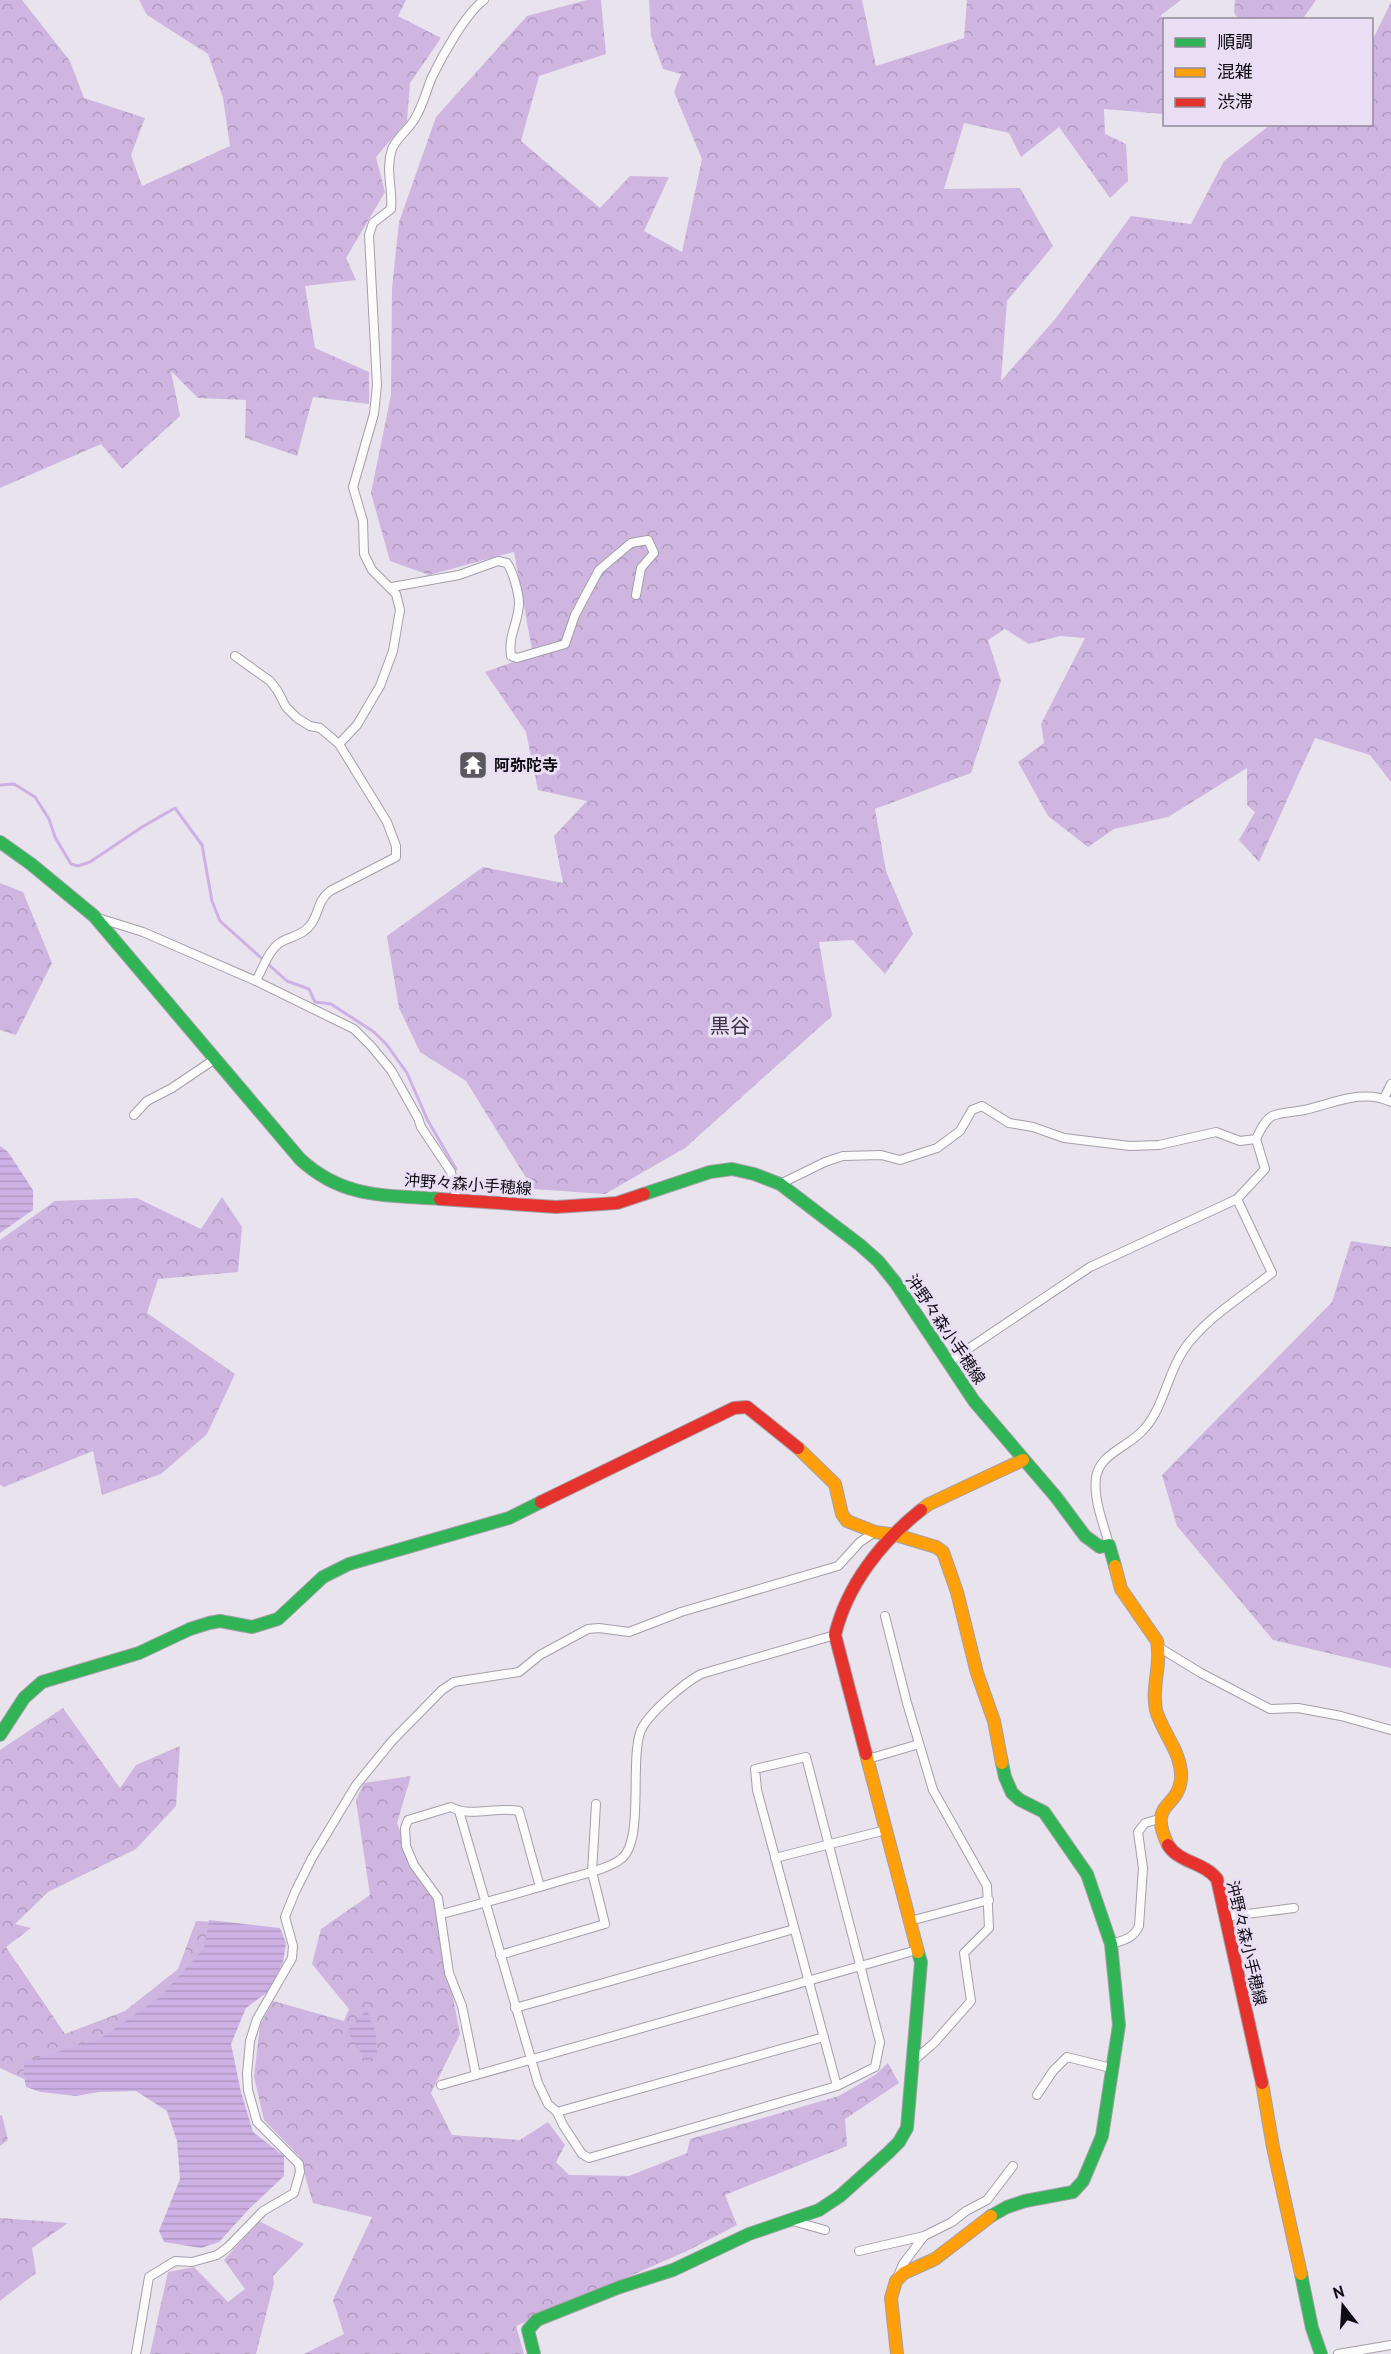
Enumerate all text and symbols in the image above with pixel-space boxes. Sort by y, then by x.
legend [1163,18,1373,126]
text: 順調 [1217,30,1253,53]
text: 混雑 [1217,60,1253,83]
text: 渋滞 [1217,90,1253,113]
temple icon: 阿弥陀寺 [457,749,489,781]
place label: 阿弥陀寺 [494,755,558,775]
district label: 黒谷 [710,1013,750,1039]
street label: 沖野々森小手穂線 [403,1170,533,1198]
street label: 沖野々森小手穂線 [902,1270,990,1388]
street label: 沖野々森小手穂線 [1223,1878,1271,2008]
north arrow [1313,2276,1373,2336]
text: N [1331,2281,1347,2303]

